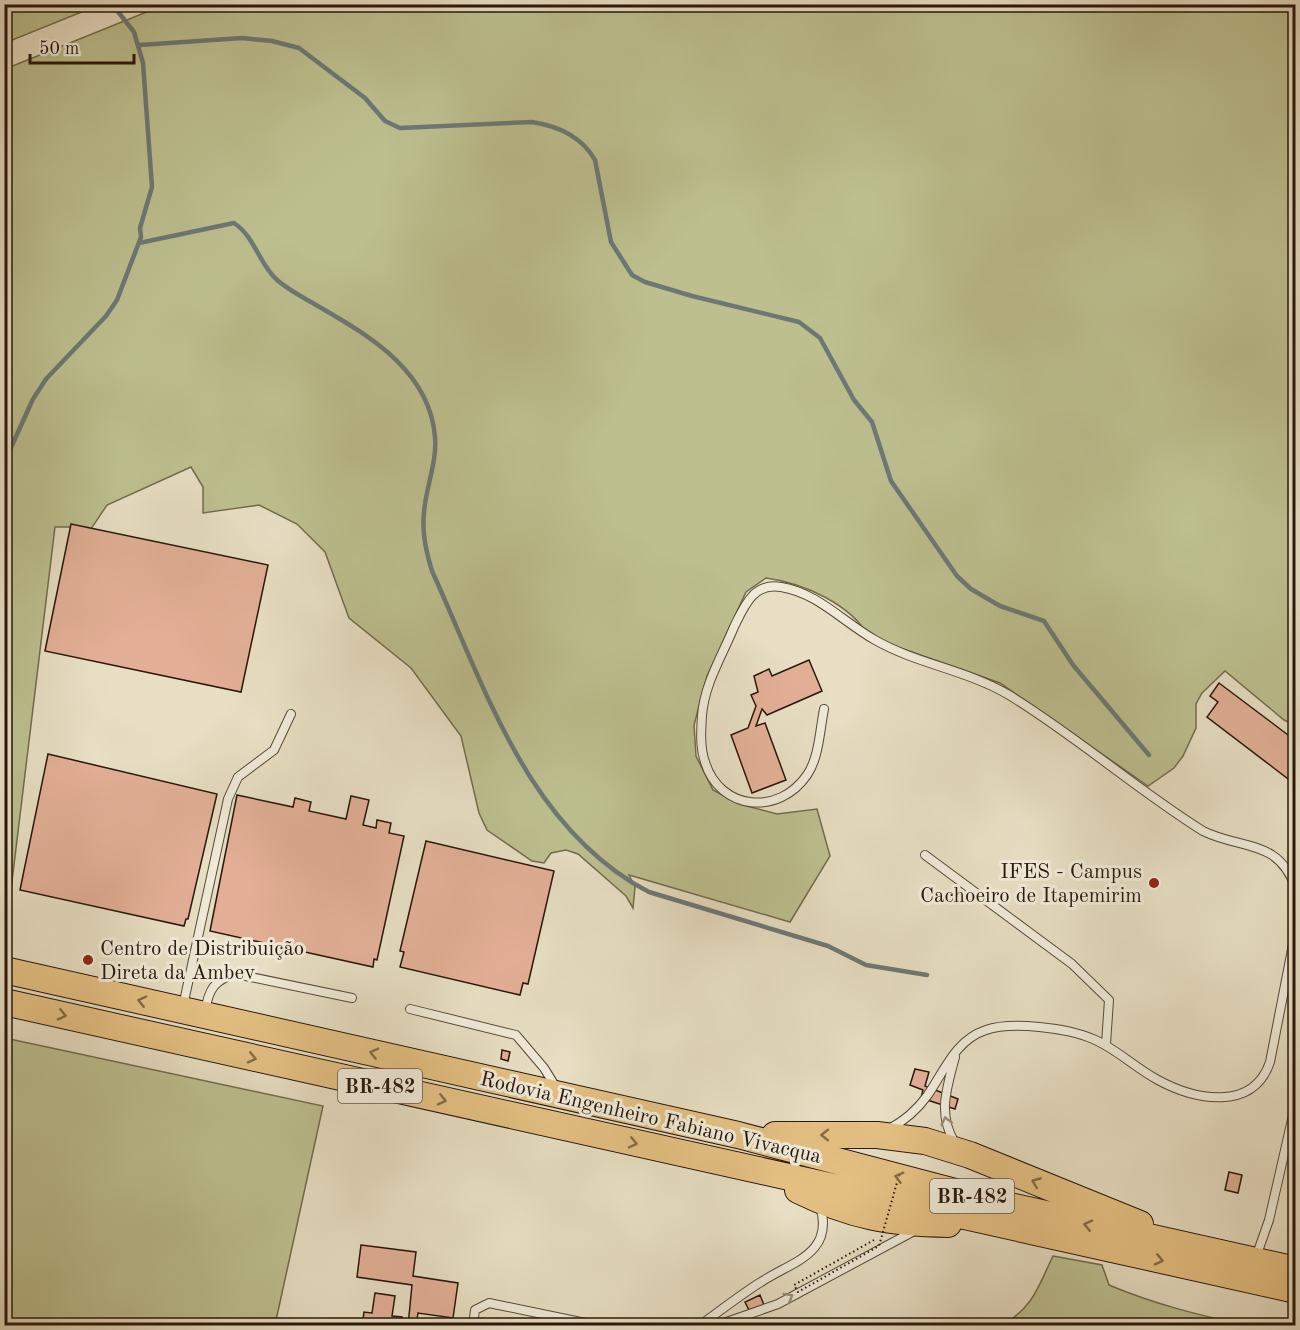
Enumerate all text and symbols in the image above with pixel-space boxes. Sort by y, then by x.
scale bar [30,27,134,65]
text: 50 m [39,40,79,58]
place label: IFES - Campus Cachoeiro de Itapemirim [920,862,1142,907]
marker: IFES - Campus Cachoeiro de Itapemirim [1147,876,1161,890]
place label: Centro de Distribuição Direta da Ambev [100,939,304,984]
marker: Centro de Distribuição Direta da Ambev [81,953,95,967]
one-way arrow [138,995,148,1008]
one-way arrow [56,1008,66,1021]
one-way arrow [369,1047,379,1060]
one-way arrow [247,1050,257,1063]
road number: BR-482 [338,1069,422,1103]
street label: Rodovia Engenheiro Fabiano Vivacqua [478,1069,823,1168]
one-way arrow [437,1093,447,1106]
one-way arrow [941,1116,954,1126]
one-way arrow [821,1129,830,1141]
one-way arrow [627,1135,637,1148]
one-way arrow [894,1172,905,1184]
one-way arrow [1031,1177,1042,1189]
road number: BR-482 [930,1179,1014,1213]
one-way arrow [1083,1219,1093,1232]
one-way arrow [1153,1253,1163,1266]
one-way arrow [783,1293,793,1305]

